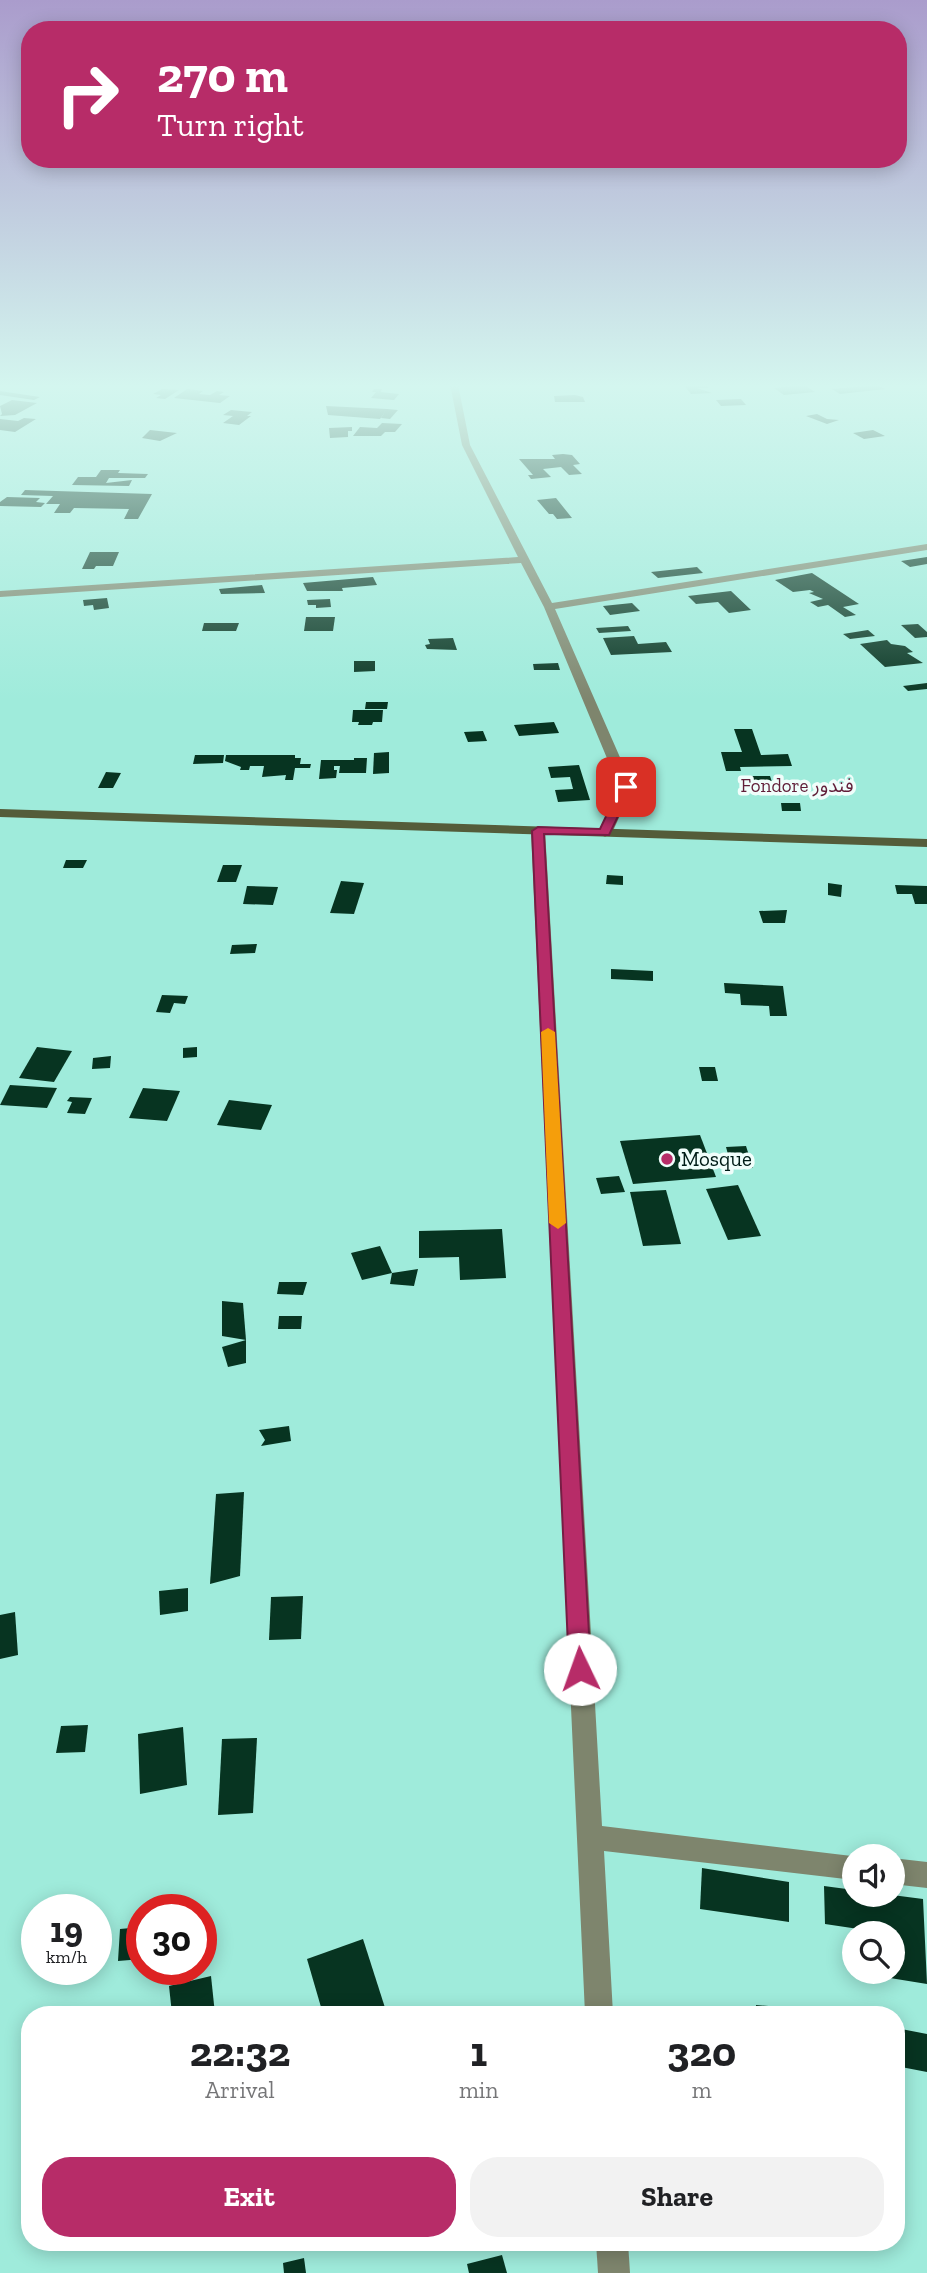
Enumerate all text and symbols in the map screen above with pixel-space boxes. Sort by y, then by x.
text: 270 m [157,46,288,105]
icon: right [42,49,133,140]
text: Turn right [157,106,304,144]
pin [596,757,656,817]
icon: arrive [607,768,645,806]
district label: Fondore فندور [741,774,853,797]
place label: Mosque [681,1146,752,1171]
marker: Mosque [659,1151,675,1167]
position arrow [543,1632,617,1706]
map controls [842,1844,905,1984]
button: sound [842,1844,905,1907]
speed limit sign: 30 [126,1894,217,1985]
text: 19 [50,1909,83,1951]
button: search [842,1921,905,1984]
text: km/h [46,1946,87,1968]
text: 22:32 [190,2026,290,2077]
text: 1 [470,2026,487,2077]
text: 320 [667,2026,736,2077]
text: Arrival [205,2076,275,2104]
text: min [459,2076,498,2104]
text: m [692,2076,712,2104]
button: Exit [42,2157,456,2237]
button: Share [470,2157,884,2237]

